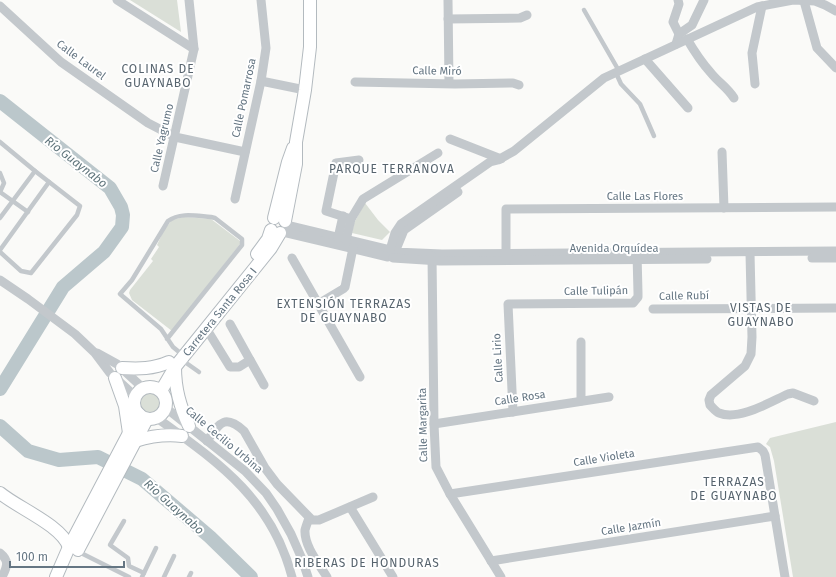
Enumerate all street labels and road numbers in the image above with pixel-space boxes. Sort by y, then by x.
street label: Calle Laurel [54,37,108,83]
street label: Calle Pomarrosa [229,57,259,139]
street label: Calle Miró [412,64,462,78]
street label: Calle Yagrumo [148,102,176,174]
street label: Calle Las Flores [607,190,683,203]
street label: Avenida Orquídea [570,242,658,255]
street label: Carretera Santa Rosa I [180,265,260,359]
street label: Calle Tulipán [564,284,628,298]
street label: Calle Rubí [659,289,709,303]
street label: Calle Lirio [490,333,506,383]
street label: Calle Margarita [416,388,430,462]
street label: Calle Rosa [494,388,546,408]
street label: Calle Cecilio Urbina [183,404,265,476]
street label: Calle Violeta [572,447,636,469]
street label: Calle Jazmín [600,516,662,538]

